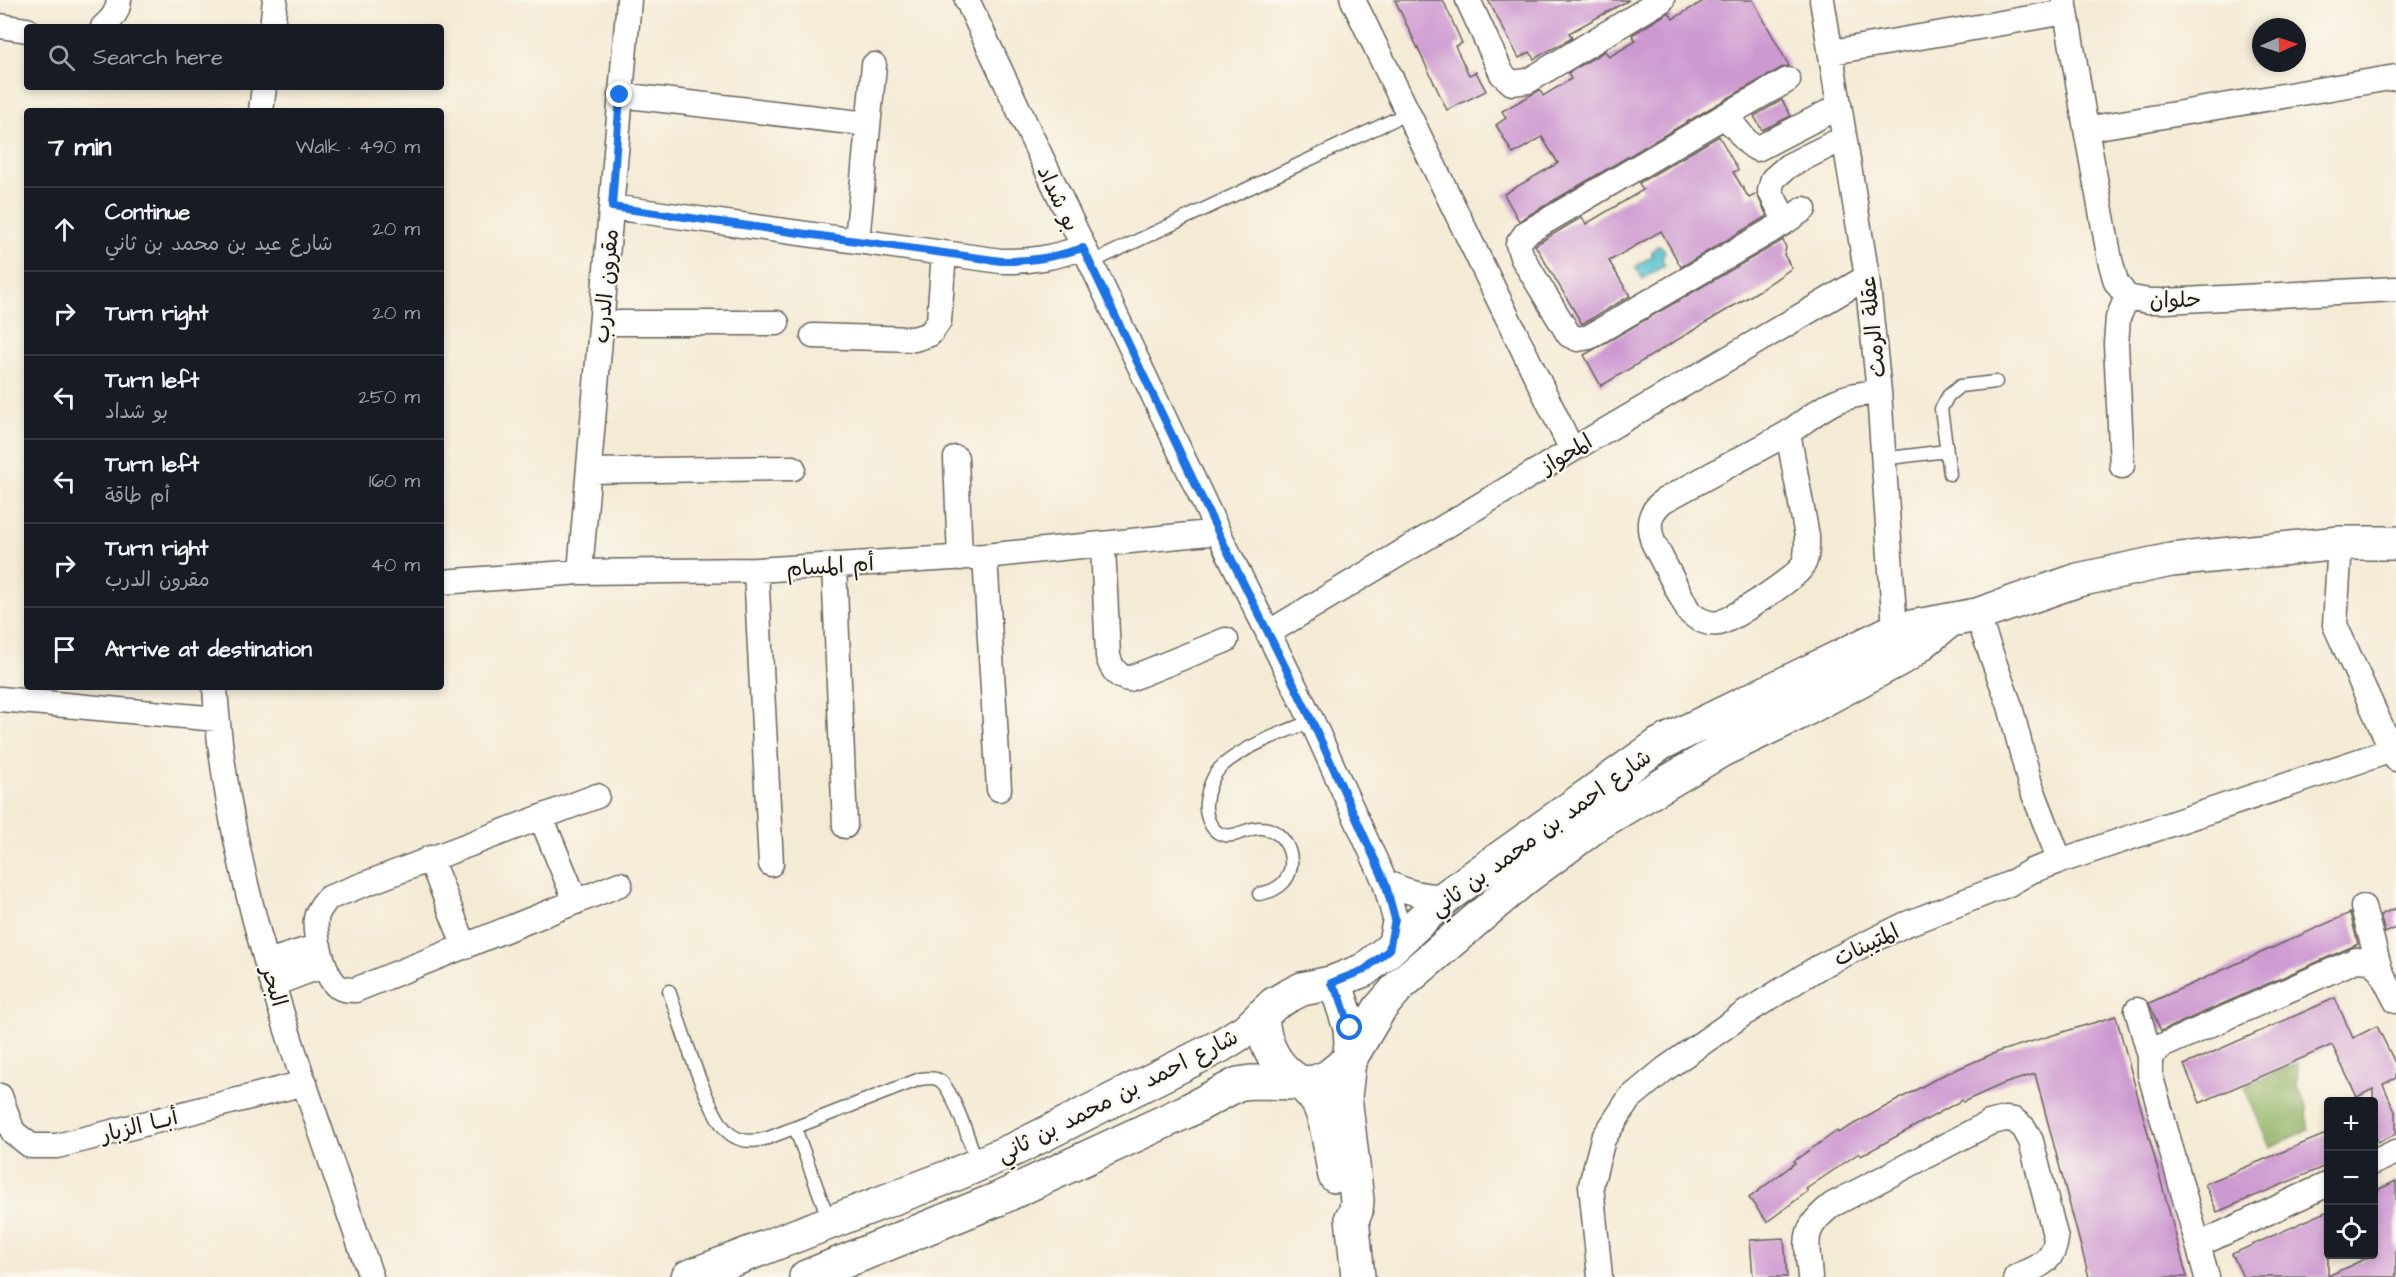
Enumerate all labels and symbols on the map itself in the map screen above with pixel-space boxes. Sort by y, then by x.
north arrow [2252,18,2306,72]
route end [606,81,632,107]
street label: بو شداد [1029,161,1086,237]
street label: مقرون الدرب [586,227,627,345]
street label: عقلة الرمث [1853,274,1894,379]
street label: حلوان [2149,285,2201,316]
street label: المحواز [1533,427,1599,483]
street label: أم المسام [785,548,876,585]
street label: شارع احمد بن محمد بن ثاني [1424,742,1660,927]
street label: المتيبنات [1829,916,1905,974]
street label: البحر [252,960,294,1011]
route start [1336,1014,1362,1040]
street label: شارع احمد بن محمد بن ثاني [992,1022,1245,1173]
street label: أبــا الزبار [96,1102,182,1151]

